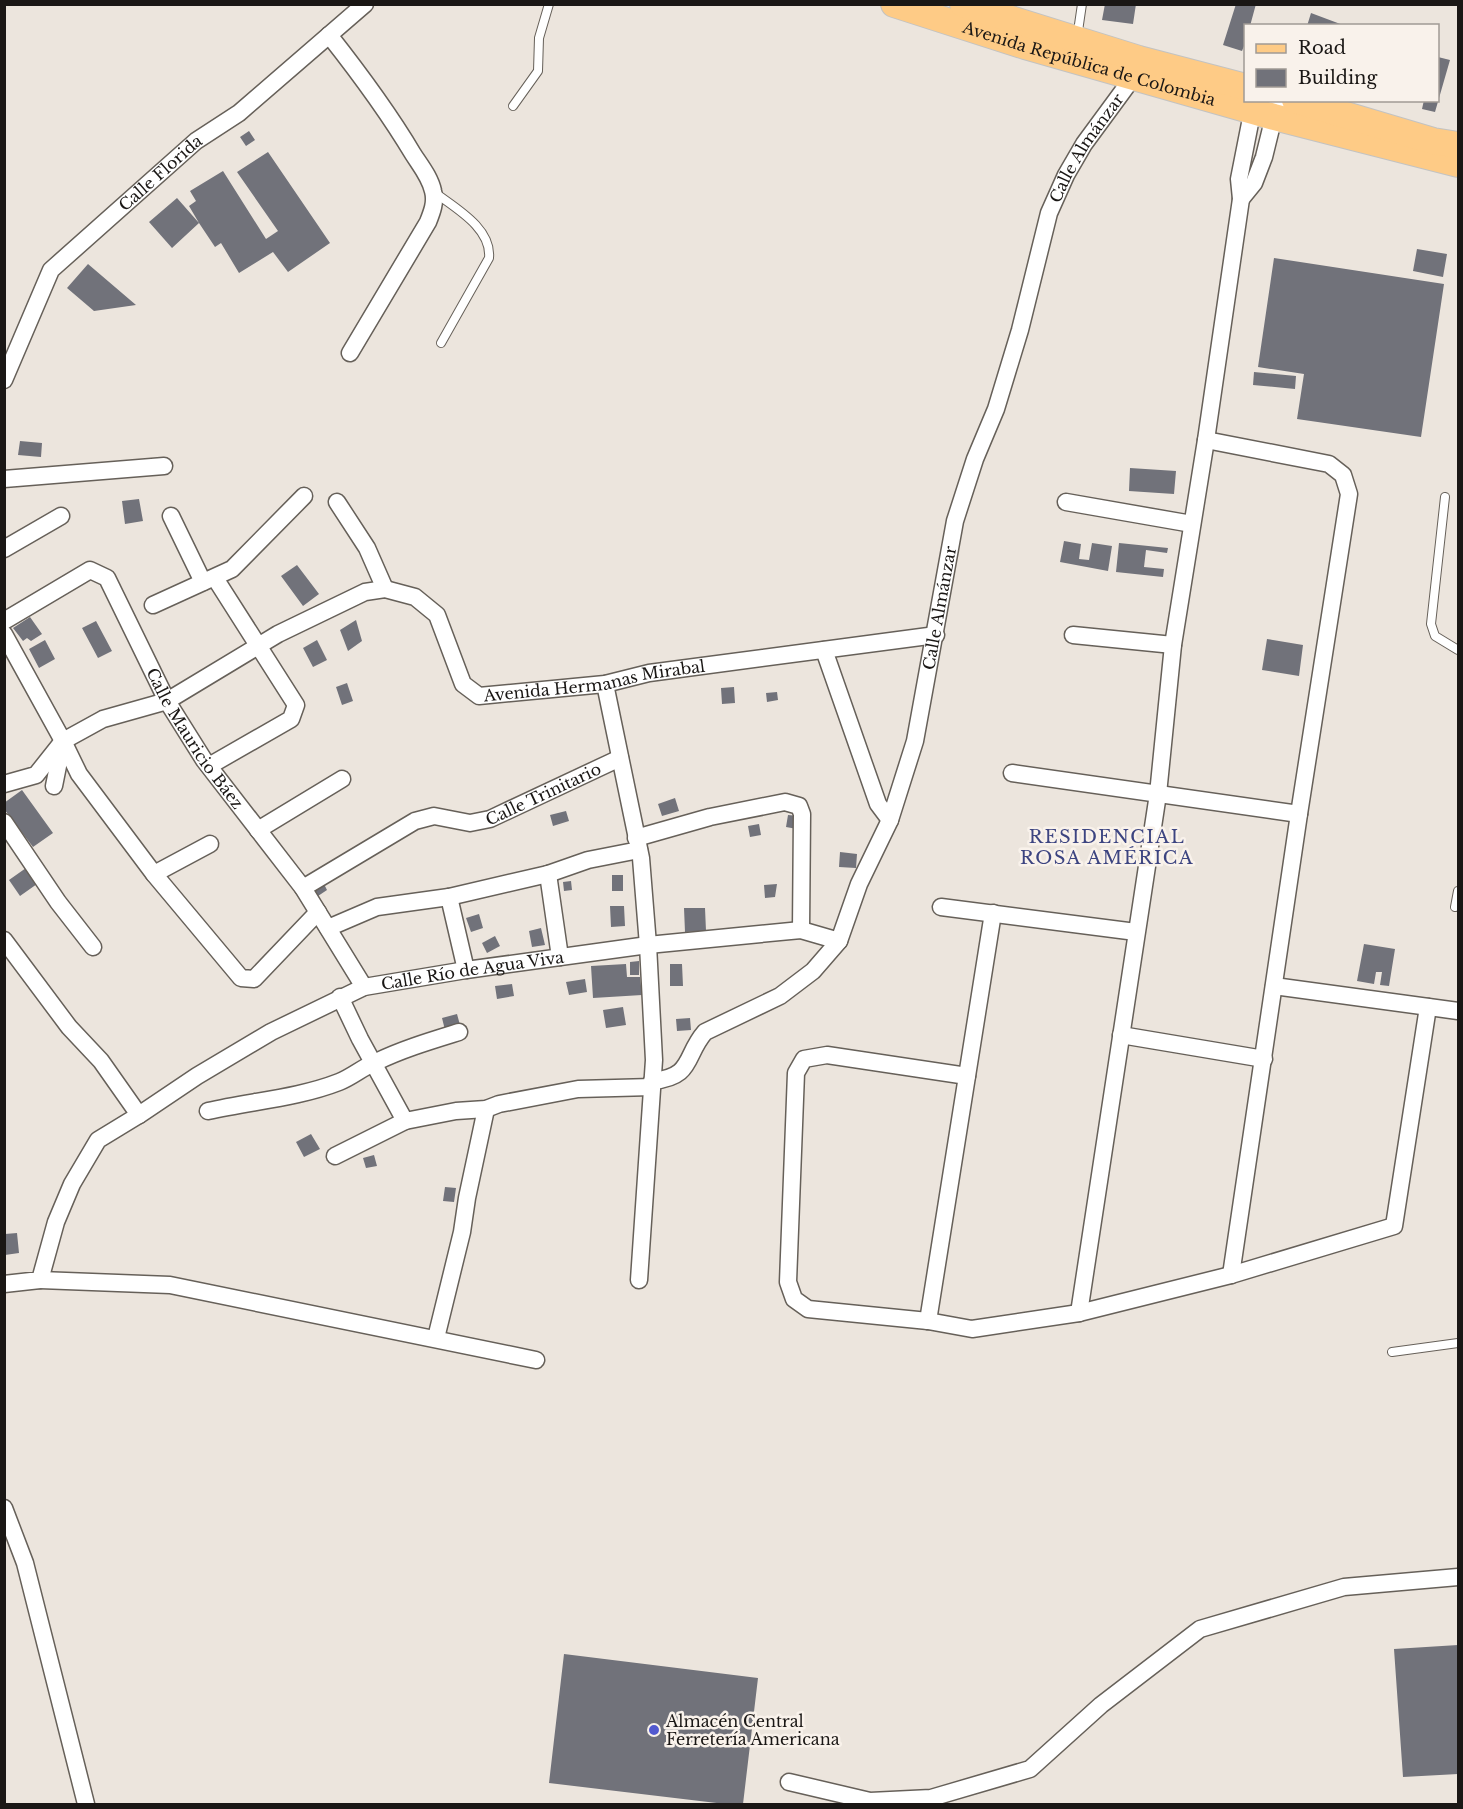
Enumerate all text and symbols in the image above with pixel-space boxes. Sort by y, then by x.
street label: Avenida República de Colombia [959,16,1218,110]
legend [1244,24,1439,102]
text: Road [1298,37,1346,59]
text: Building [1298,67,1377,89]
street label: Calle Almánzar [1045,89,1128,206]
street label: Calle Florida [114,130,206,215]
street label: Calle Almánzar [918,544,960,671]
street label: Avenida Hermanas Mirabal [482,656,706,706]
street label: Calle Mauricio Báez [142,664,248,813]
street label: Calle Trinitario [482,758,604,830]
district label: RESIDENCIAL ROSA AMÉRICA [1020,826,1194,869]
street label: Calle Río de Agua Viva [380,947,565,994]
place label: Almacén Central Ferretería Americana [665,1711,840,1749]
marker: Almacén Central Ferretería Americana [647,1723,661,1737]

